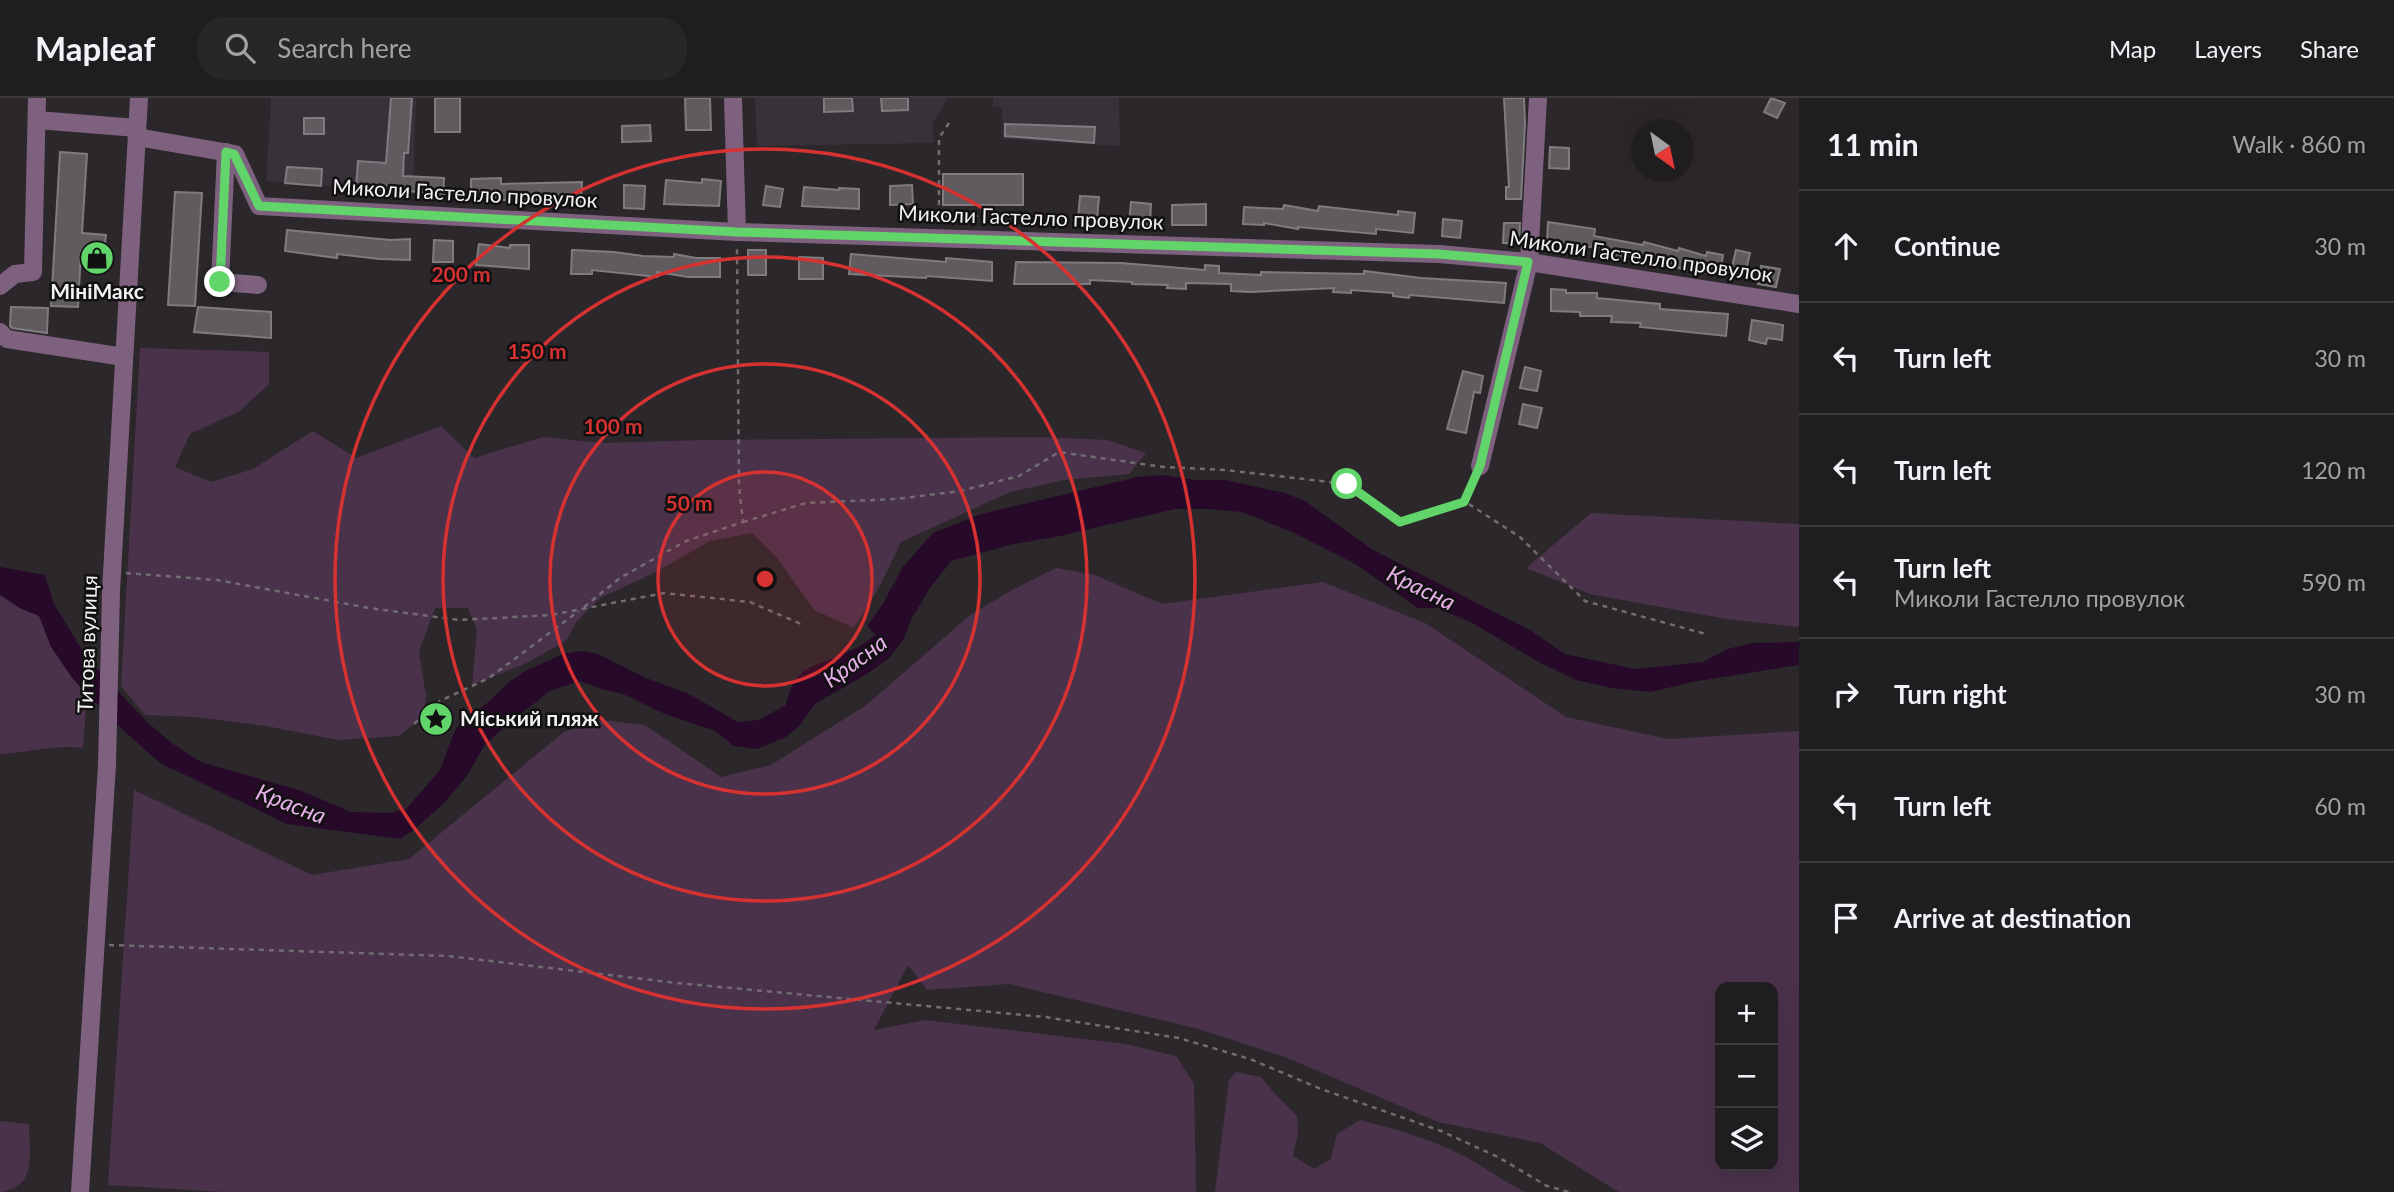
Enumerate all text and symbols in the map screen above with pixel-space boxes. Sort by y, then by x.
search box [197,17,687,80]
text: Mapleaf [35,28,155,68]
icon: search [221,29,259,67]
text: Search here [277,32,411,64]
text: Map [2109,34,2156,63]
text: Layers [2194,34,2262,63]
text: Share [2300,34,2359,63]
north arrow [1631,119,1694,182]
text: 11 min [1827,126,1919,162]
text: Walk · 860 m [2232,130,2366,158]
street label: Миколи Гастелло провулок [332,173,598,212]
street label: Миколи Гастелло провулок [898,199,1164,234]
street label: Миколи Гастелло провулок [1508,225,1775,286]
icon: ahead [1827,227,1865,265]
text: Continue [1894,230,2000,262]
text: 30 m [2315,232,2366,260]
shop icon: МініМакс [78,239,116,277]
text: 200 m [431,261,491,286]
route end [204,266,235,297]
place label: МініМакс [50,278,144,303]
text: 150 m [507,338,567,363]
icon: left [1827,339,1865,377]
text: Turn left [1894,342,1991,374]
text: 30 m [2315,344,2366,372]
text: 100 m [583,413,643,438]
icon: left [1827,451,1865,489]
text: Turn left [1894,454,1991,486]
text: 120 m [2301,456,2366,484]
route start [1331,468,1362,499]
text: 50 m [665,490,713,515]
text: Turn left [1894,552,1991,584]
water label: Красна [1383,559,1460,616]
icon: left [1827,563,1865,601]
centre of rings [753,567,777,591]
text: 590 m [2301,568,2366,596]
street label: Титова вулиця [72,575,101,713]
text: Миколи Гастелло провулок [1894,584,2185,612]
water label: Красна [817,628,892,693]
icon: right [1827,675,1865,713]
text: Turn right [1894,678,2007,710]
text: 30 m [2315,680,2366,708]
place icon: Міський пляж [417,700,455,738]
place label: Міський пляж [460,705,599,730]
water label: Красна [253,777,330,829]
icon: left [1827,787,1865,825]
text: Turn left [1894,790,1991,822]
text: 60 m [2315,792,2366,820]
icon: arrive [1827,899,1865,937]
text: Arrive at destination [1894,902,2131,934]
map controls [1715,982,1778,1171]
button: + [1715,982,1778,1045]
button: − [1715,1045,1778,1108]
button: layers [1715,1108,1778,1171]

